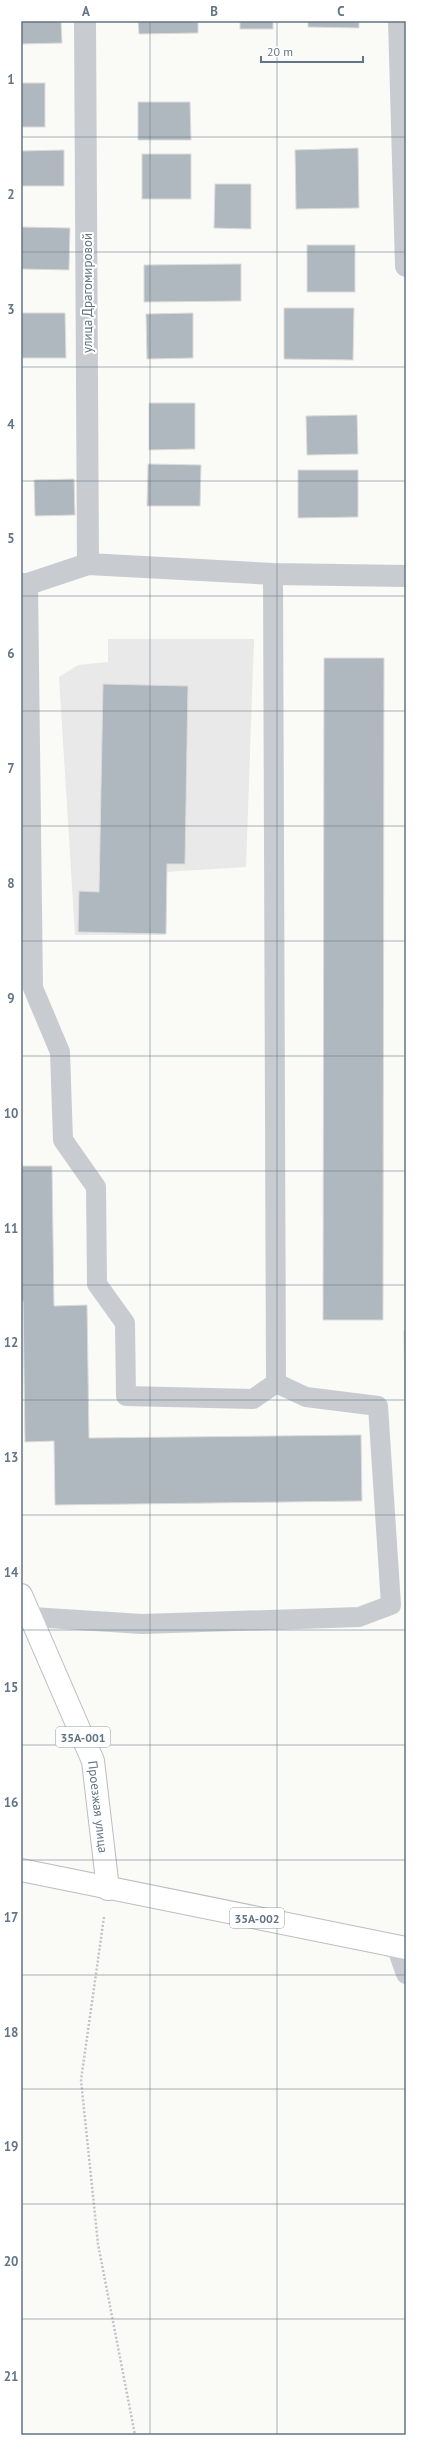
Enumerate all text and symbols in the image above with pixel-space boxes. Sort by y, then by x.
text: A [82,3,90,20]
text: B [210,3,218,20]
text: C [337,3,345,20]
scale bar [261,38,363,64]
text: 20 m [267,44,293,59]
text: 1 [7,71,15,88]
text: 2 [7,186,15,203]
street label: улица Драгомировой [79,233,96,353]
text: 3 [7,301,15,318]
text: 4 [7,416,15,433]
text: 5 [7,530,15,547]
text: 6 [7,645,15,662]
text: 7 [7,760,15,777]
text: 8 [7,875,15,892]
text: 9 [7,990,15,1007]
text: 10 [4,1105,18,1122]
text: 11 [4,1220,18,1237]
text: 12 [4,1334,18,1351]
text: 13 [4,1449,18,1466]
text: 14 [4,1564,19,1581]
text: 15 [4,1679,18,1696]
road number: 35А-001 [56,1727,110,1747]
street label: Проезжая улица [85,1760,112,1854]
text: 16 [4,1794,18,1811]
road number: 35А-002 [230,1908,284,1928]
text: 17 [4,1909,18,1926]
text: 18 [4,2024,18,2041]
text: 19 [4,2138,18,2155]
text: 20 [4,2253,18,2270]
text: 21 [4,2368,18,2385]

